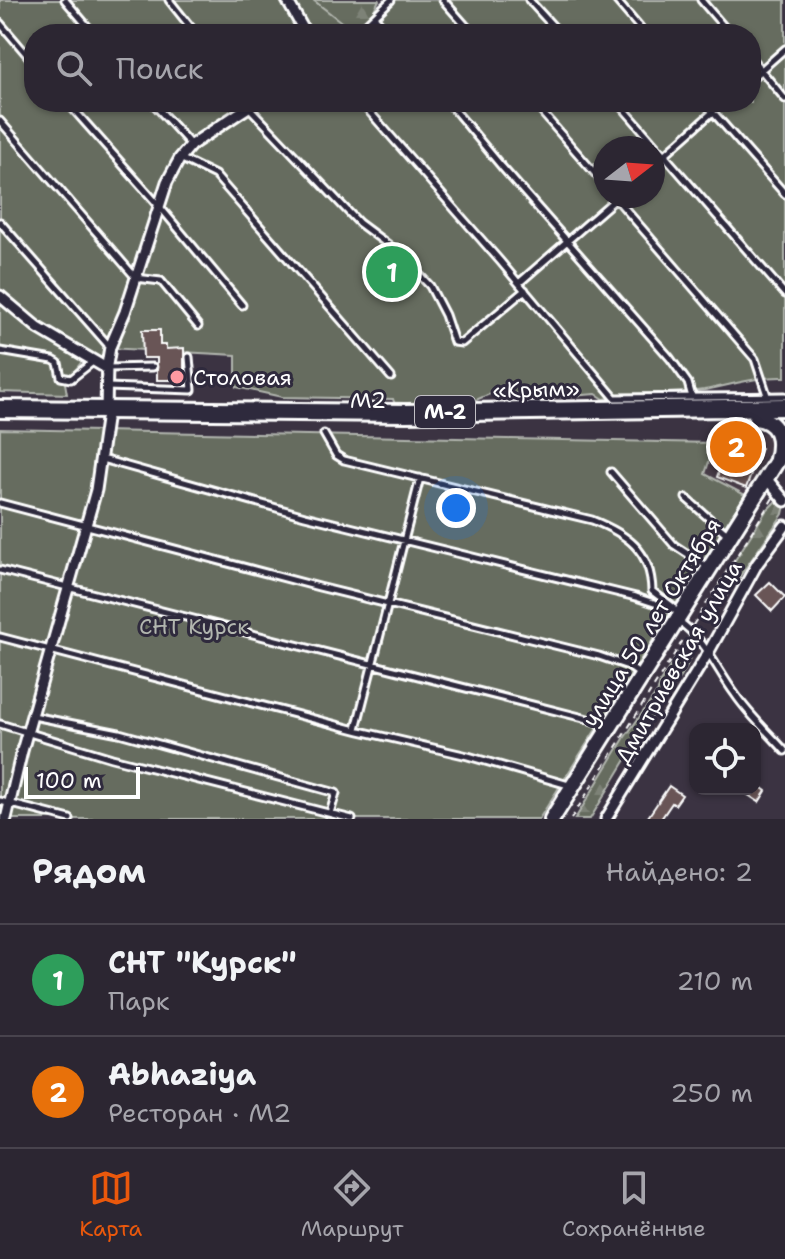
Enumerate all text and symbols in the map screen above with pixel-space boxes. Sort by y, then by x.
search box [24,24,761,112]
icon: search [52,46,96,90]
text: Поиск [116,48,204,89]
north arrow [593,136,665,208]
pin: 1 [366,242,418,302]
place label: Столовая [193,363,292,392]
marker: Столовая [168,368,186,386]
street label: «Крым» [492,374,580,405]
street label: М2 [350,386,386,415]
road number: М-2 [415,396,475,428]
pin: 2 [710,417,762,477]
your location [436,488,476,528]
street label: улица 50 лет Октября [575,512,728,732]
street label: Дмитриевская улица [608,555,749,769]
park label: СНТ Курск [139,612,249,641]
map controls [689,723,761,795]
button: locate [689,723,761,795]
scale bar [24,763,140,799]
text: 100 m [36,766,102,795]
text: Рядом [32,848,146,894]
text: Найдено: 2 [606,854,753,889]
text: СНТ "Курск" [108,942,297,983]
text: 1 [52,963,64,998]
text: 210 m [676,963,753,998]
text: Парк [108,983,170,1018]
text: Abhaziya [108,1054,256,1095]
text: 2 [49,1075,67,1110]
text: 250 m [670,1075,753,1110]
text: Ресторан · М2 [108,1095,291,1130]
tab: Карта [79,1166,142,1243]
tab: Маршрут [301,1166,403,1243]
tab: Сохранённые [562,1166,706,1243]

